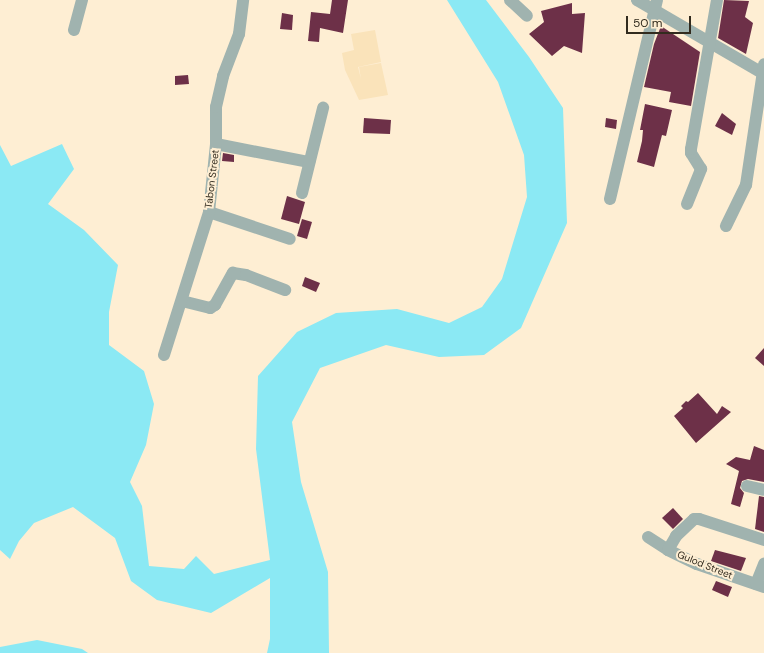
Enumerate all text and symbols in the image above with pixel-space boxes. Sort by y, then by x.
scale bar [628,8,693,34]
text: 50 m [633,15,662,31]
street label: Tabon Street [202,149,222,209]
street label: Gulod Street [676,548,734,582]

